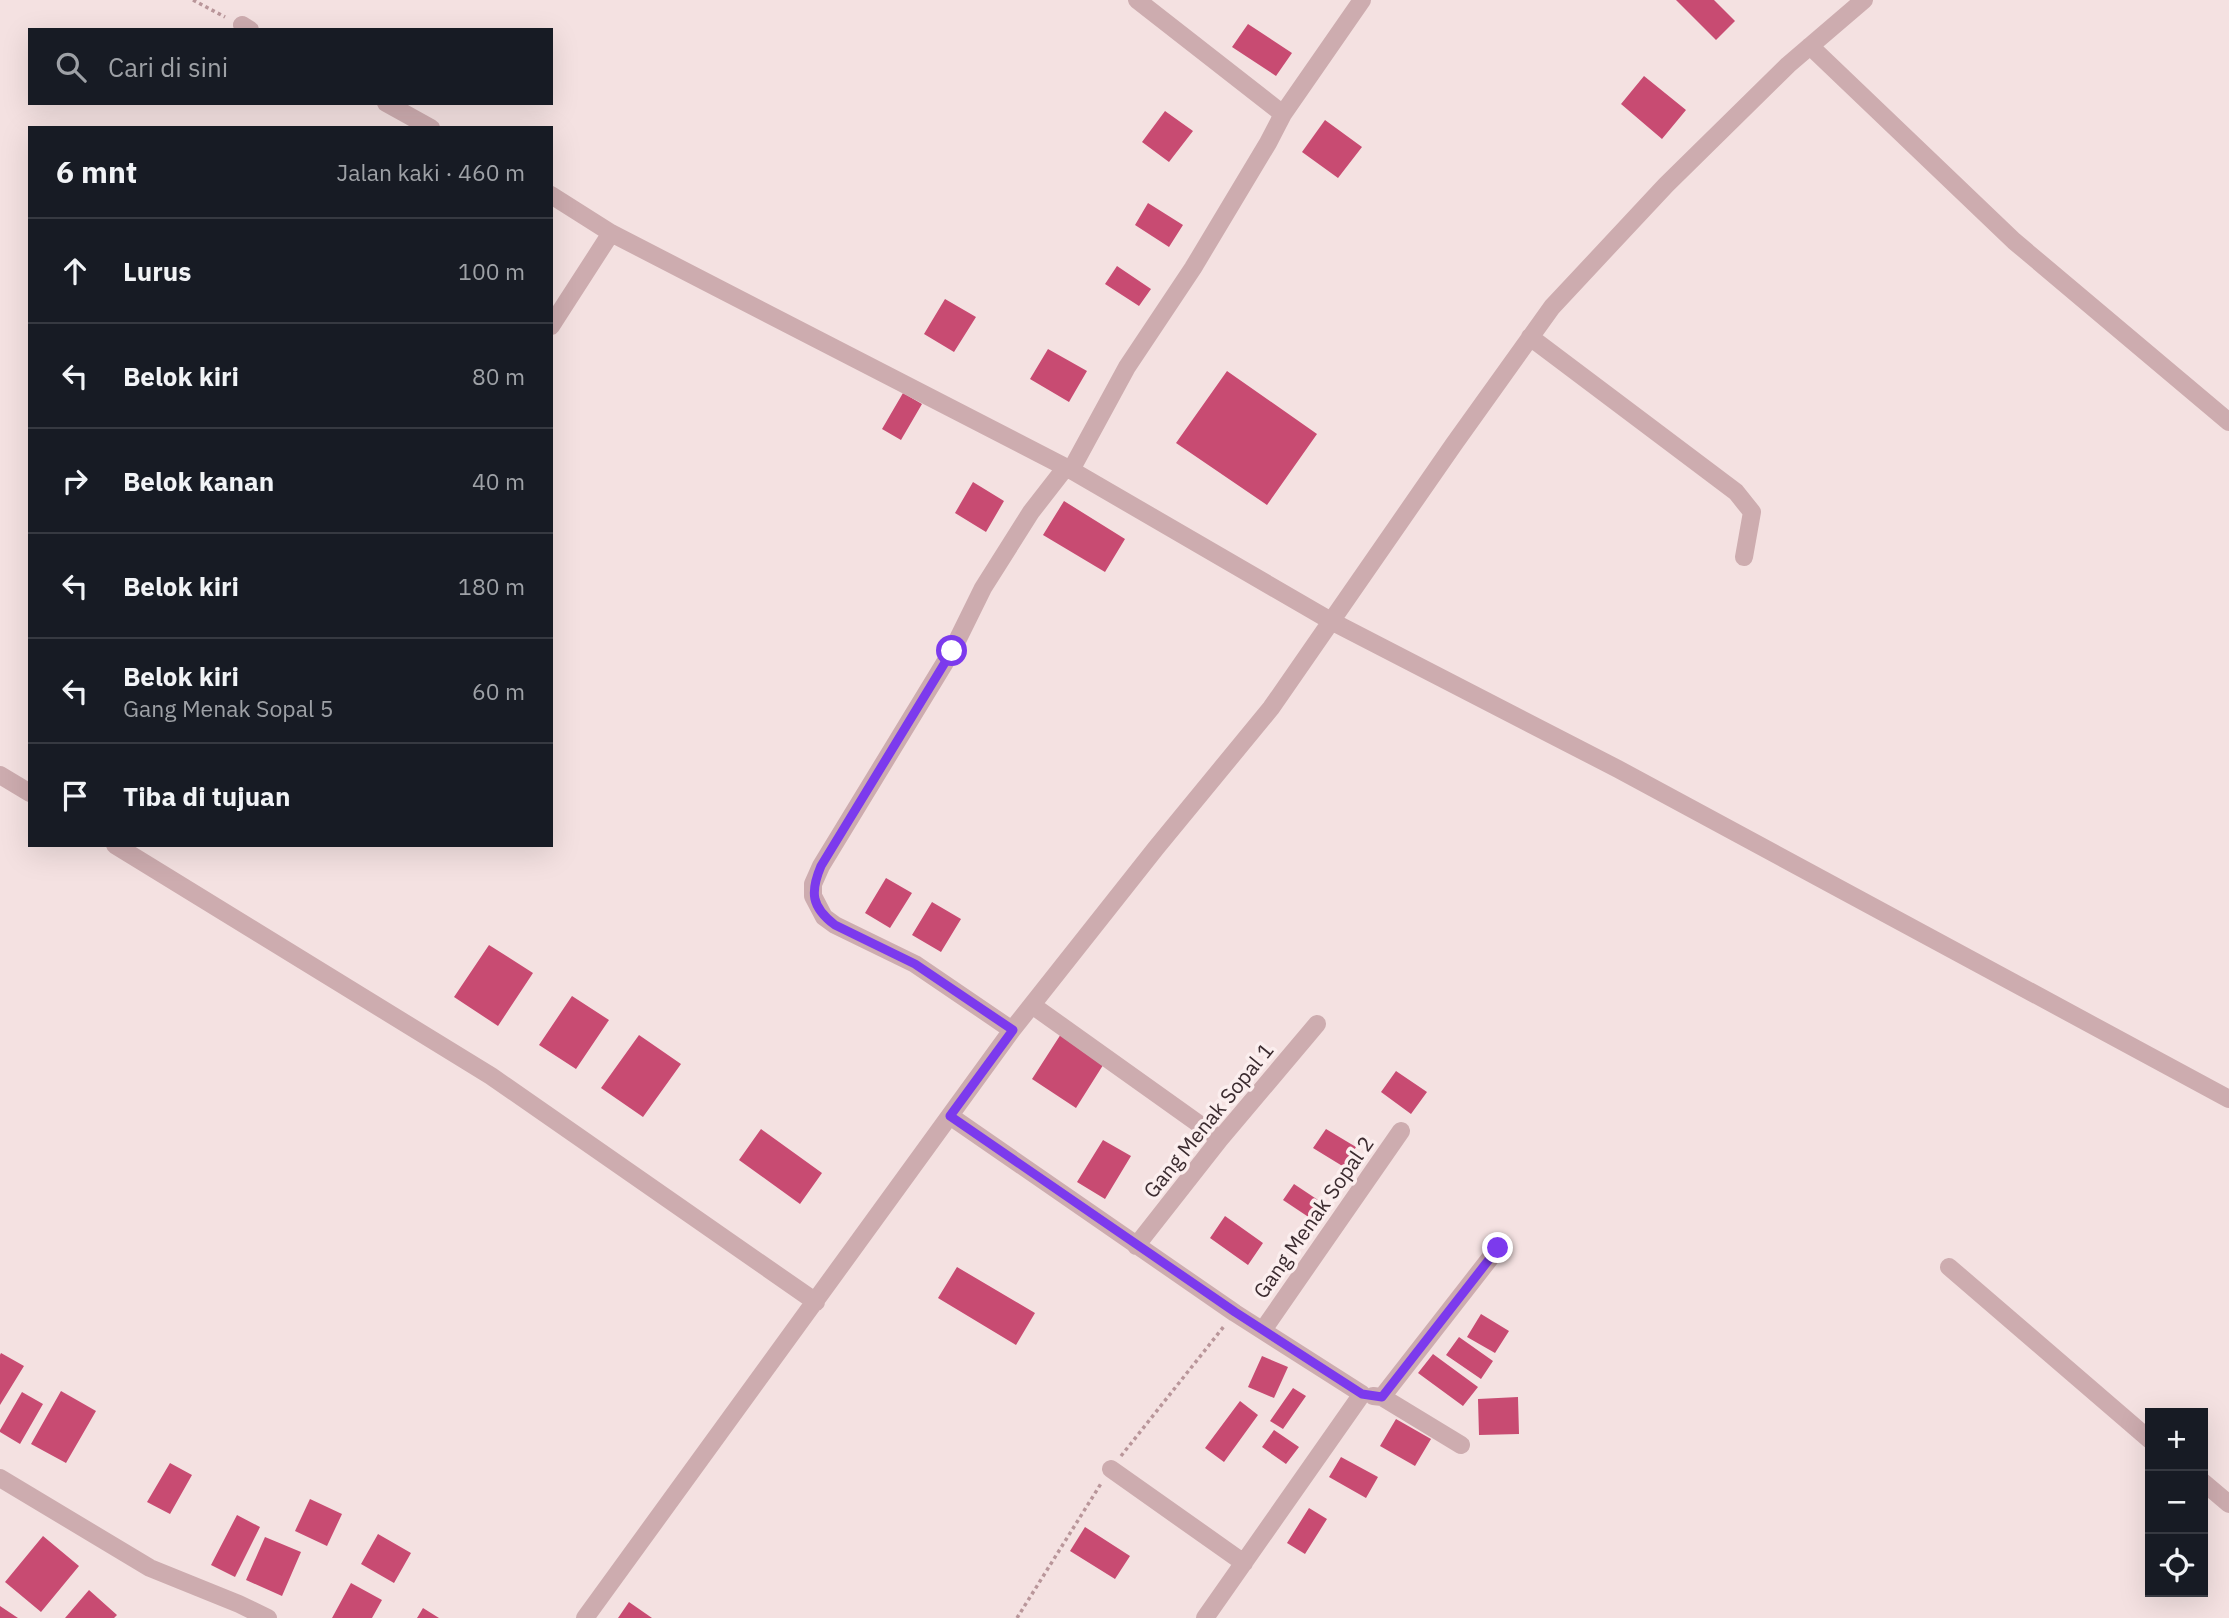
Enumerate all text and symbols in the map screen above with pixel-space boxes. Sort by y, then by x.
search box [28,28,553,105]
icon: search [52,48,90,86]
text: Cari di sini [108,50,228,84]
text: 6 mnt [56,152,137,191]
text: Jalan kaki · 460 m [337,157,525,187]
icon: ahead [56,252,94,290]
text: Lurus [123,254,191,288]
text: 100 m [458,256,525,286]
icon: left [56,357,94,395]
text: Belok kiri [123,359,239,393]
text: 80 m [472,361,525,391]
icon: right [56,462,94,500]
text: Belok kanan [123,464,274,498]
text: 40 m [472,466,525,496]
icon: left [56,567,94,605]
text: Belok kiri [123,569,239,603]
text: 180 m [458,571,525,601]
route start [936,635,967,666]
text: Belok kiri [123,659,239,693]
icon: left [56,672,94,710]
text: 60 m [472,676,525,706]
text: Gang Menak Sopal 5 [123,693,333,723]
icon: arrive [56,777,94,815]
text: Tiba di tujuan [123,779,290,813]
street label: Gang Menak Sopal 1 [1137,1037,1279,1203]
street label: Gang Menak Sopal 2 [1246,1130,1380,1304]
route end [1482,1232,1513,1263]
map controls [2145,1408,2208,1597]
button: + [2145,1408,2208,1471]
button: − [2145,1471,2208,1534]
button: locate [2145,1534,2208,1597]

